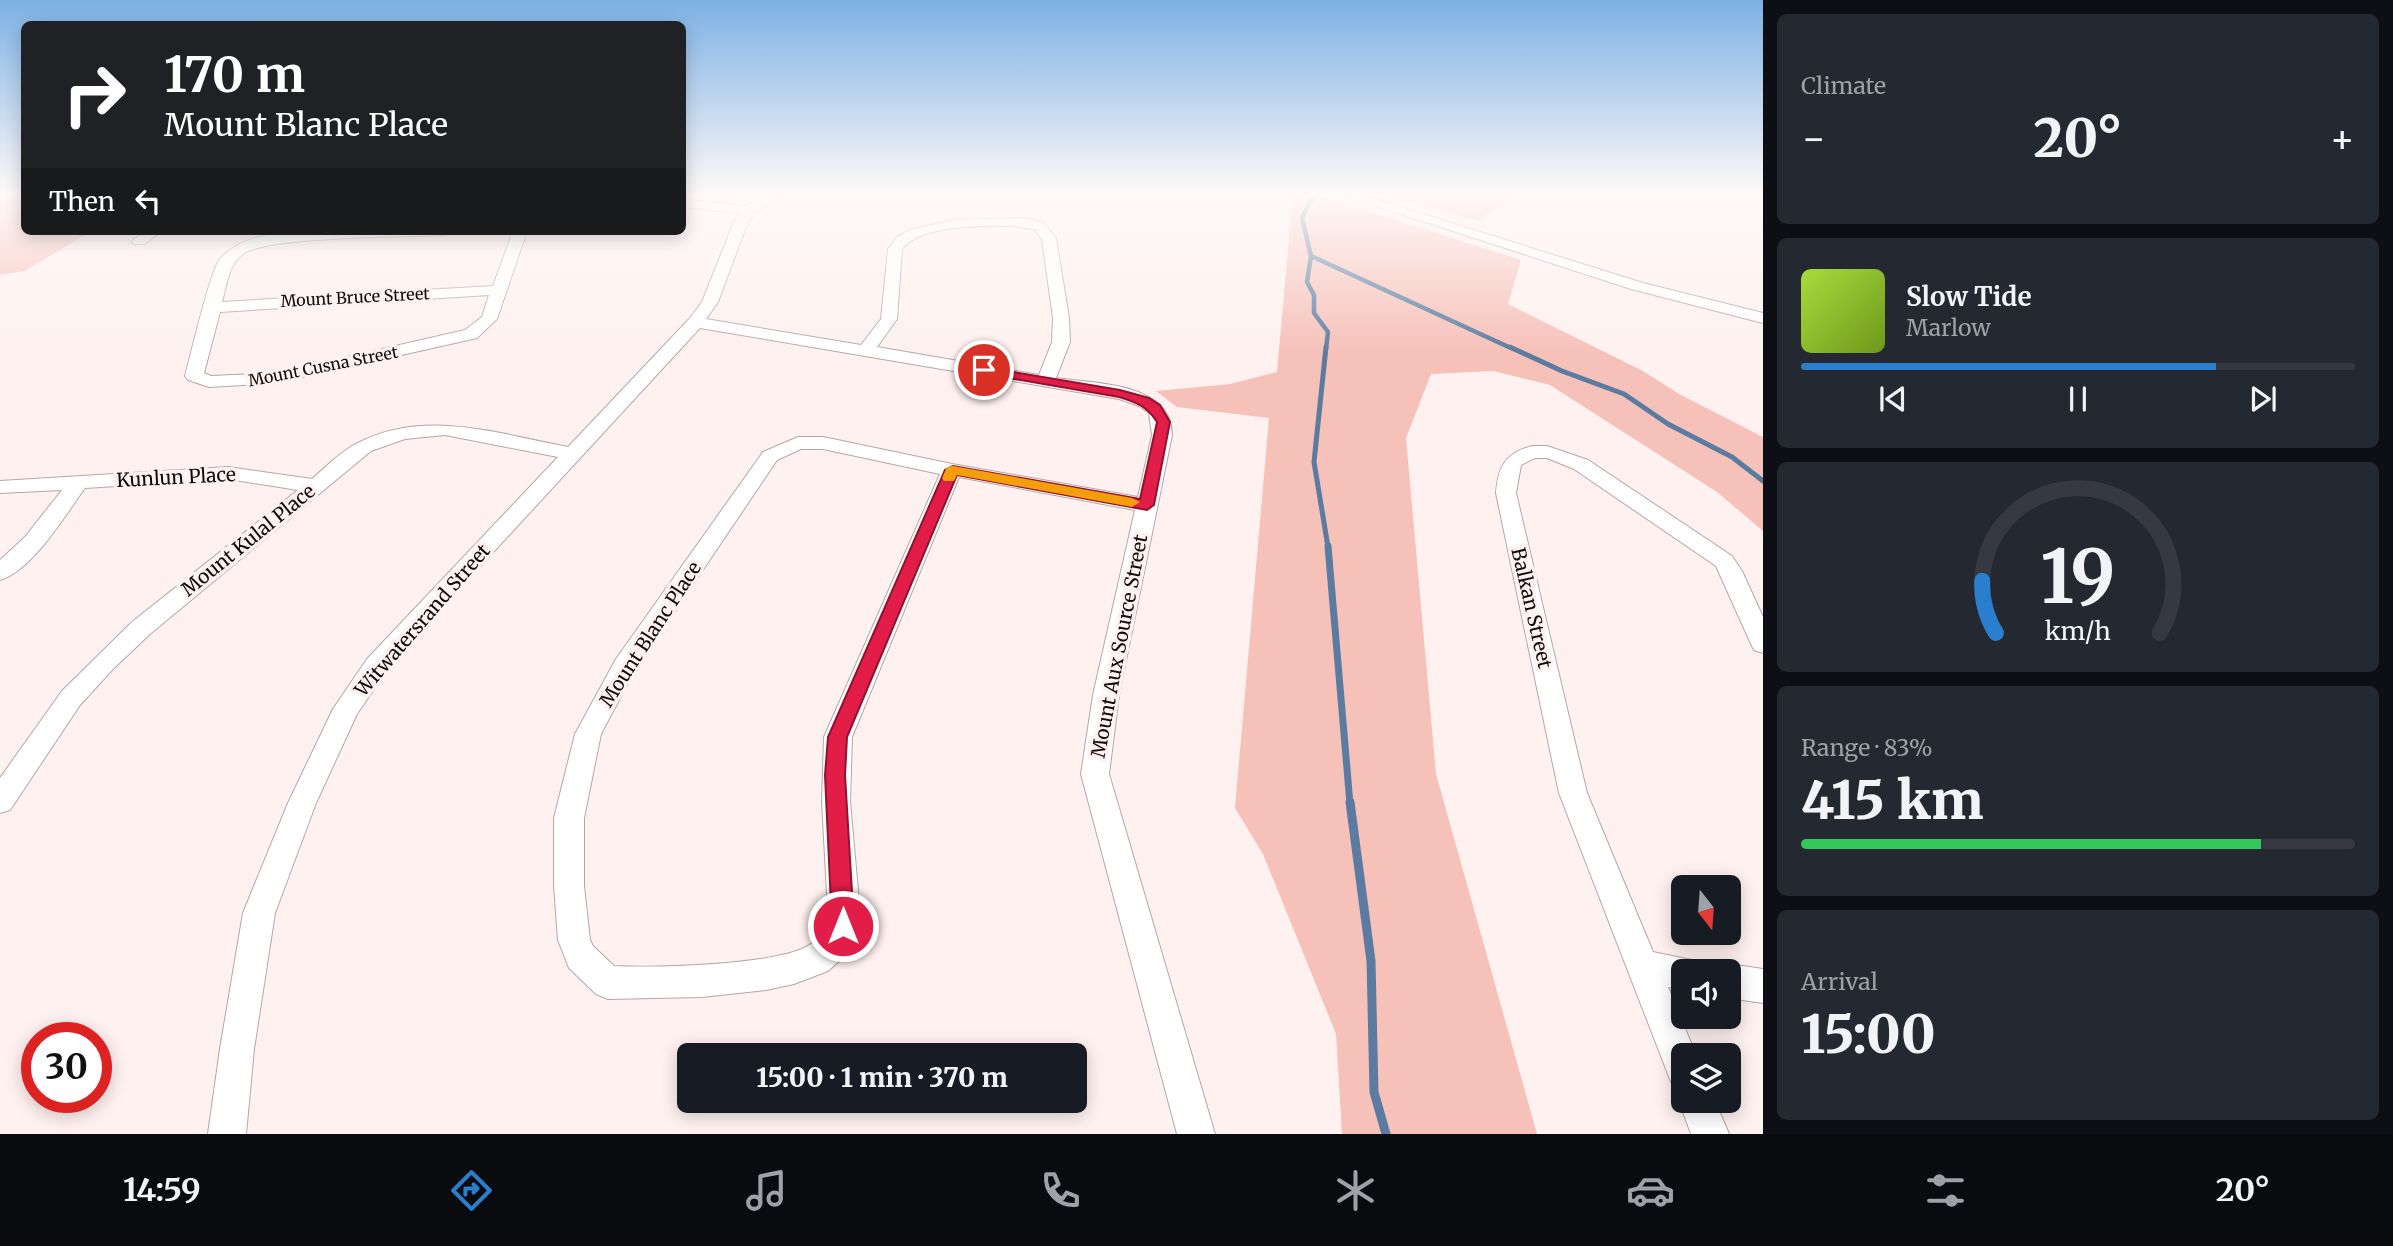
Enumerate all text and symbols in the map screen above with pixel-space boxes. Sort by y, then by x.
text: 170 m [164,44,305,105]
icon: right [49,49,140,140]
text: Climate [1801,71,1886,100]
text: Mount Blanc Place [164,105,448,145]
text: 20° [2034,106,2122,171]
text: − [1801,115,1826,162]
text: + [2330,115,2355,162]
icon: left [129,182,167,220]
text: Then [49,185,115,218]
text: Slow Tide [1906,280,2032,313]
street label: Mount Bruce Street [280,283,431,311]
text: Marlow [1906,313,1991,342]
pin [954,340,1014,400]
street label: Mount Cusna Street [246,342,400,390]
icon: arrive [965,351,1003,389]
icon: previous [1874,380,1912,418]
icon: pause [2059,380,2097,418]
icon: next [2244,380,2282,418]
street label: Kunlun Place [116,462,236,492]
street label: Mount Kulal Place [176,479,320,601]
text: 19 [2040,531,2116,623]
street label: Mount Aux Source Street [1086,532,1153,760]
street label: Witwatersrand Street [349,538,495,702]
street label: Balkan Street [1506,545,1558,671]
street label: Mount Blanc Place [594,557,706,711]
text: km/h [2045,615,2111,647]
text: Range · 83% [1801,733,1933,762]
text: 415 km [1801,768,1983,833]
north arrow [1671,875,1741,945]
map controls [1671,875,1741,1113]
position arrow [806,889,880,963]
button: sound [1671,959,1741,1029]
text: Arrival [1801,967,1878,996]
text: 15:00 [1801,1002,1936,1067]
speed limit sign: 30 [21,1022,112,1113]
button: layers [1671,1043,1741,1113]
text: 15:00 · 1 min · 370 m [756,1061,1008,1094]
icon: directions [447,1166,496,1215]
icon: music [742,1166,791,1215]
icon: phone [1036,1166,1085,1215]
icon: climate [1331,1166,1380,1215]
icon: car [1626,1166,1675,1215]
icon: filters [1921,1166,1970,1215]
text: 14:59 [123,1170,201,1210]
text: 20° [2216,1170,2270,1210]

